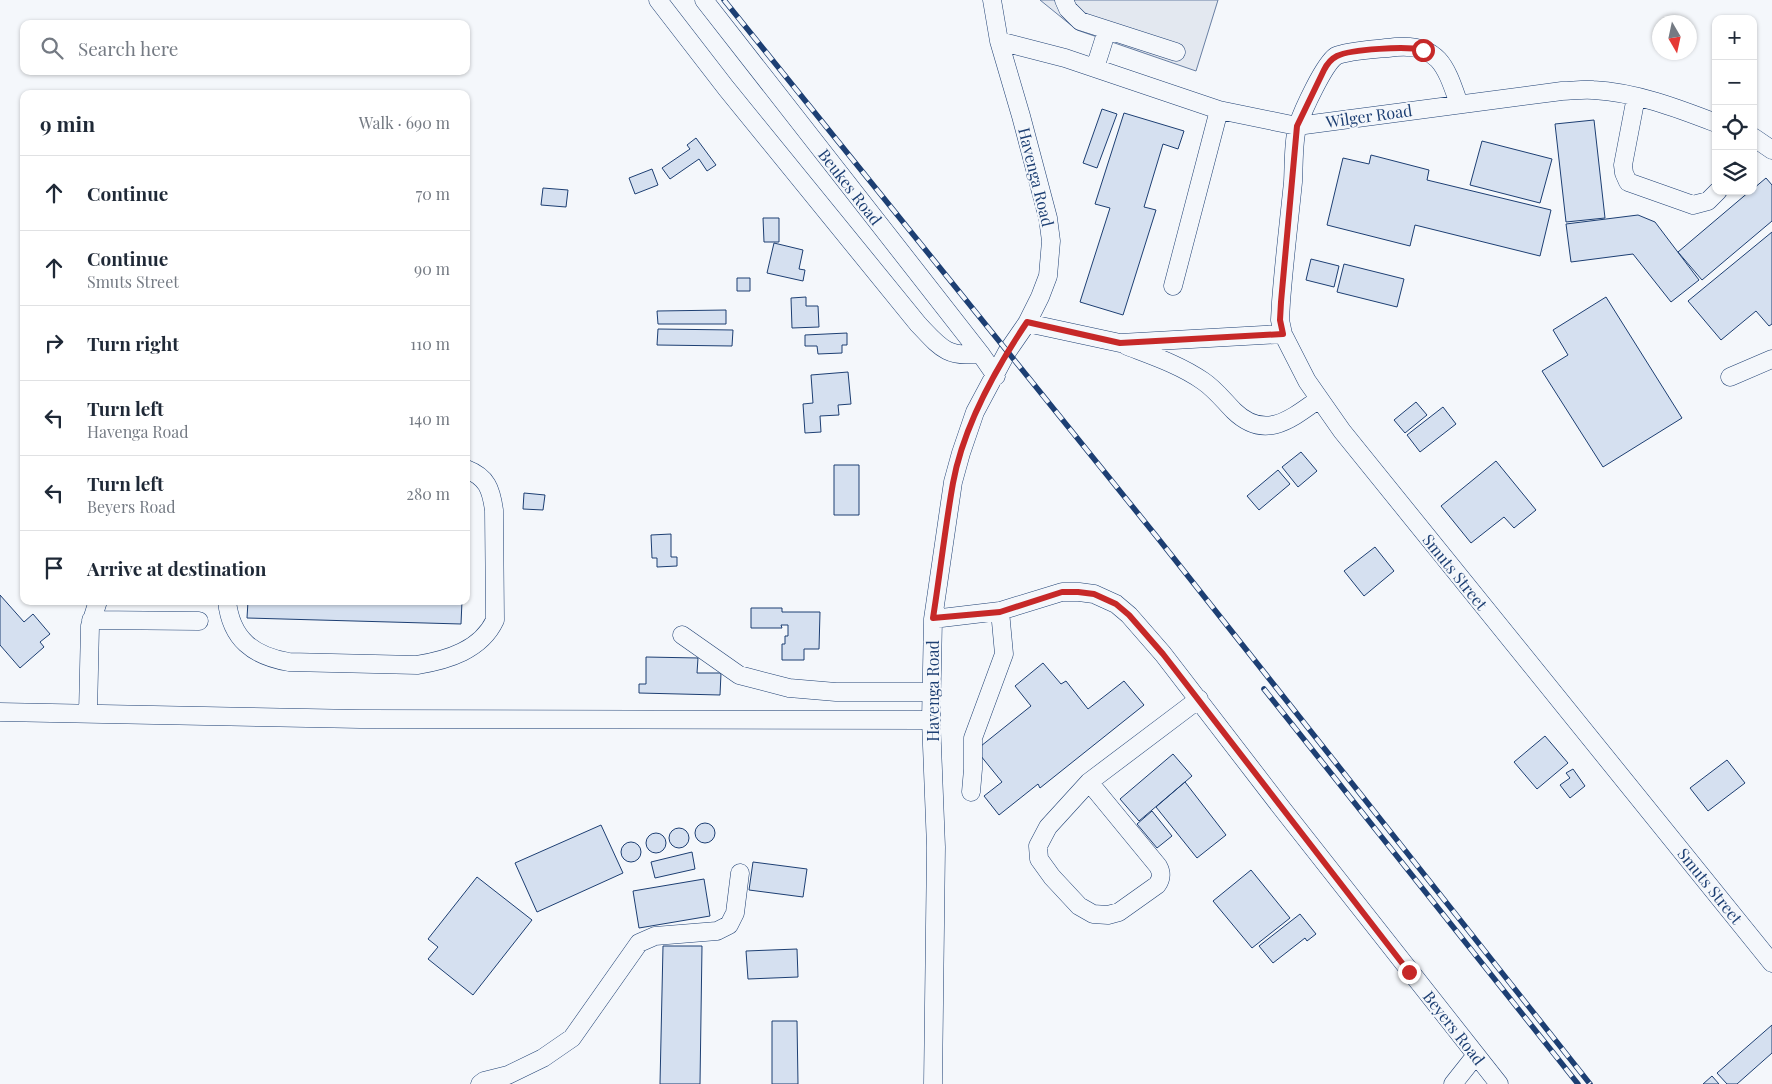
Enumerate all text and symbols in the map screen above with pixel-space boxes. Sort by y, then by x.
north arrow [1652,15,1697,60]
map controls [1712,15,1757,195]
button: + [1712,15,1757,60]
search box [20,20,470,75]
icon: search [38,34,66,62]
text: Search here [78,35,178,61]
route start [1412,39,1435,62]
button: − [1712,60,1757,105]
street label: Wilger Road [1323,99,1413,132]
button: locate [1712,105,1757,150]
text: 9 min [40,109,95,137]
text: Walk · 690 m [359,112,450,133]
street label: Havenga Road [1014,125,1059,229]
street label: Beukes Road [814,144,887,229]
button: layers [1712,150,1757,195]
icon: ahead [40,179,68,207]
text: Continue [87,180,168,206]
text: 70 m [416,183,450,204]
text: Continue [87,245,168,271]
icon: ahead [40,254,68,282]
text: 90 m [414,258,450,279]
text: Smuts Street [87,271,179,292]
icon: right [40,329,68,357]
text: Turn right [87,330,179,356]
text: 110 m [410,333,450,354]
text: Turn left [87,395,164,421]
icon: left [40,404,68,432]
text: 140 m [408,408,450,429]
text: Havenga Road [87,421,189,442]
text: Turn left [87,470,164,496]
icon: left [40,479,68,507]
text: 280 m [406,483,450,504]
text: Beyers Road [87,496,176,517]
street label: Smuts Street [1418,529,1493,614]
icon: arrive [40,554,68,582]
text: Arrive at destination [87,555,267,581]
street label: Havenga Road [922,640,943,742]
street label: Smuts Street [1673,843,1748,928]
route end [1398,961,1421,984]
street label: Beyers Road [1419,986,1490,1069]

